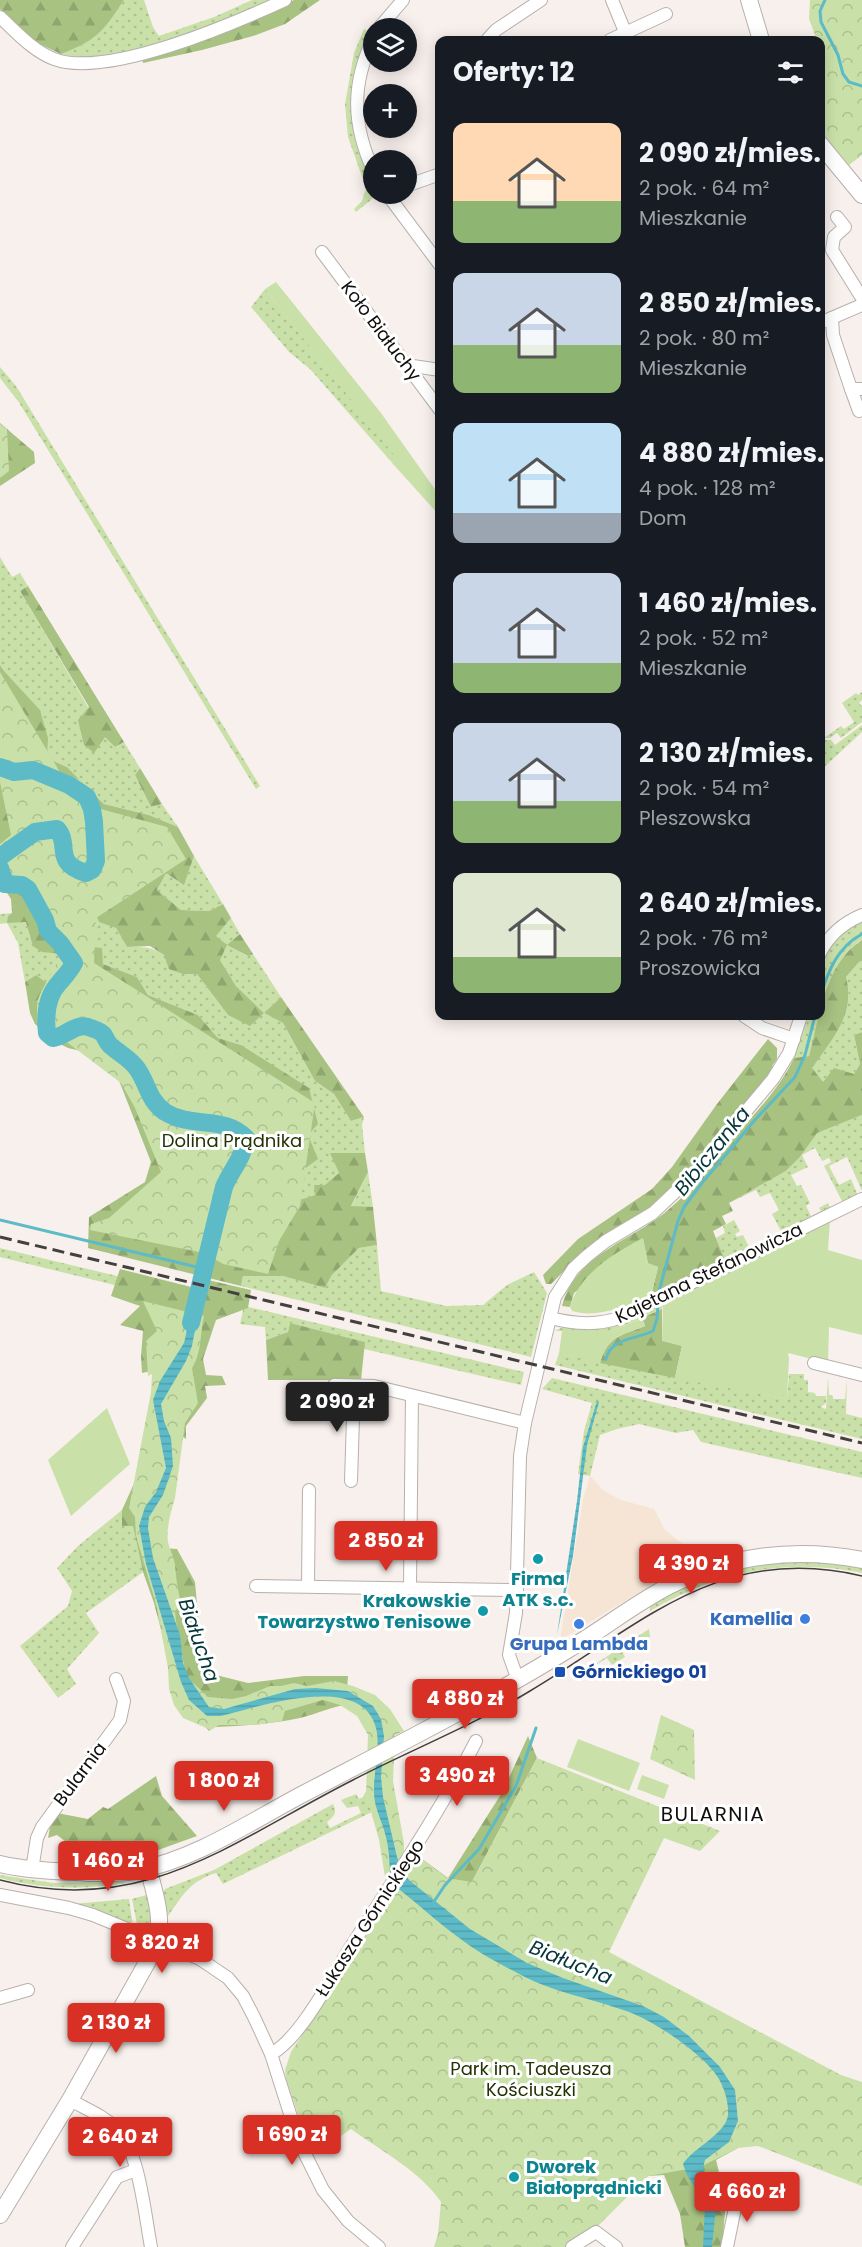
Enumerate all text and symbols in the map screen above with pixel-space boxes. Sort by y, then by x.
map controls [363,18,417,204]
button: layers [363,18,417,72]
text: Oferty: 12 [453,54,574,90]
icon: filters [774,56,807,89]
button: + [363,84,417,138]
text: 2 090 zł/mies. [639,135,821,171]
icon: home [501,147,573,219]
button: − [363,150,417,204]
text: 2 pok. · 64 m² [639,174,769,202]
text: Mieszkanie [639,204,747,232]
street label: Koło Białuchy [335,275,427,386]
text: 2 850 zł/mies. [639,285,822,321]
icon: home [501,297,573,369]
text: 2 pok. · 80 m² [639,324,769,352]
text: Mieszkanie [639,354,747,382]
text: 4 880 zł/mies. [639,435,824,471]
icon: home [501,447,573,519]
text: 4 pok. · 128 m² [639,474,776,502]
text: Dom [639,504,687,532]
text: 1 460 zł/mies. [639,585,817,621]
icon: home [501,597,573,669]
text: 2 pok. · 52 m² [639,624,768,652]
text: Mieszkanie [639,654,747,682]
text: 2 130 zł/mies. [639,735,813,771]
icon: home [501,747,573,819]
text: 2 pok. · 54 m² [639,774,769,802]
text: Pleszowska [639,804,751,832]
text: 2 640 zł/mies. [639,885,822,921]
icon: home [501,897,573,969]
text: 2 pok. · 76 m² [639,924,768,952]
text: Proszowicka [639,954,760,982]
water label: Bibiczanka [667,1101,757,1201]
park label: Dolina Prądnika [162,1128,302,1153]
street label: Kajetana Stefanowicza [611,1216,807,1329]
pin: 2 090 zł [275,1382,399,1433]
text: 2 090 zł [300,1387,374,1415]
pin: 2 850 zł [324,1521,448,1572]
text: 2 850 zł [348,1526,424,1554]
pin: 4 390 zł [629,1544,753,1595]
text: 4 390 zł [653,1549,729,1577]
marker: Firma ATK s.c. [531,1552,545,1566]
place label: Firma ATK s.c. [502,1566,574,1612]
place label: Krakowskie Towarzystwo Tenisowe [258,1588,471,1634]
water label: Białucha [172,1594,226,1686]
marker: Krakowskie Towarzystwo Tenisowe [476,1604,490,1618]
place label: Kamellia [710,1606,793,1631]
marker: Kamellia [798,1612,812,1626]
marker: Grupa Lambda [572,1617,586,1631]
place label: Grupa Lambda [510,1631,648,1656]
place label: Górnickiego 01 [572,1659,707,1684]
marker: Górnickiego 01 [553,1665,567,1679]
pin: 4 880 zł [403,1679,527,1730]
text: 4 880 zł [426,1684,504,1712]
street label: Bularnia [47,1737,112,1811]
pin: 3 490 zł [395,1756,519,1807]
pin: 1 800 zł [162,1761,286,1812]
text: 3 490 zł [419,1761,495,1789]
text: 1 800 zł [188,1766,260,1794]
district label: BULARNIA [661,1800,765,1828]
street label: Łukasza Górnickiego [309,1834,430,2001]
pin: 1 460 zł [46,1841,170,1892]
text: 1 460 zł [72,1846,144,1874]
pin: 3 820 zł [100,1923,224,1974]
text: 3 820 zł [125,1928,199,1956]
water label: Białucha [525,1933,617,1991]
pin: 2 130 zł [54,2003,178,2054]
text: 2 130 zł [82,2008,150,2036]
park label: Park im. Tadeusza Kościuszki [450,2056,612,2102]
pin: 1 690 zł [230,2115,354,2166]
pin: 2 640 zł [58,2117,182,2168]
text: 1 690 zł [257,2120,327,2148]
text: 2 640 zł [82,2122,158,2150]
place label: Dworek Białoprądnicki [526,2154,662,2200]
marker: Dworek Białoprądnicki [507,2170,521,2184]
pin: 4 660 zł [685,2172,809,2223]
text: 4 660 zł [709,2177,785,2205]

